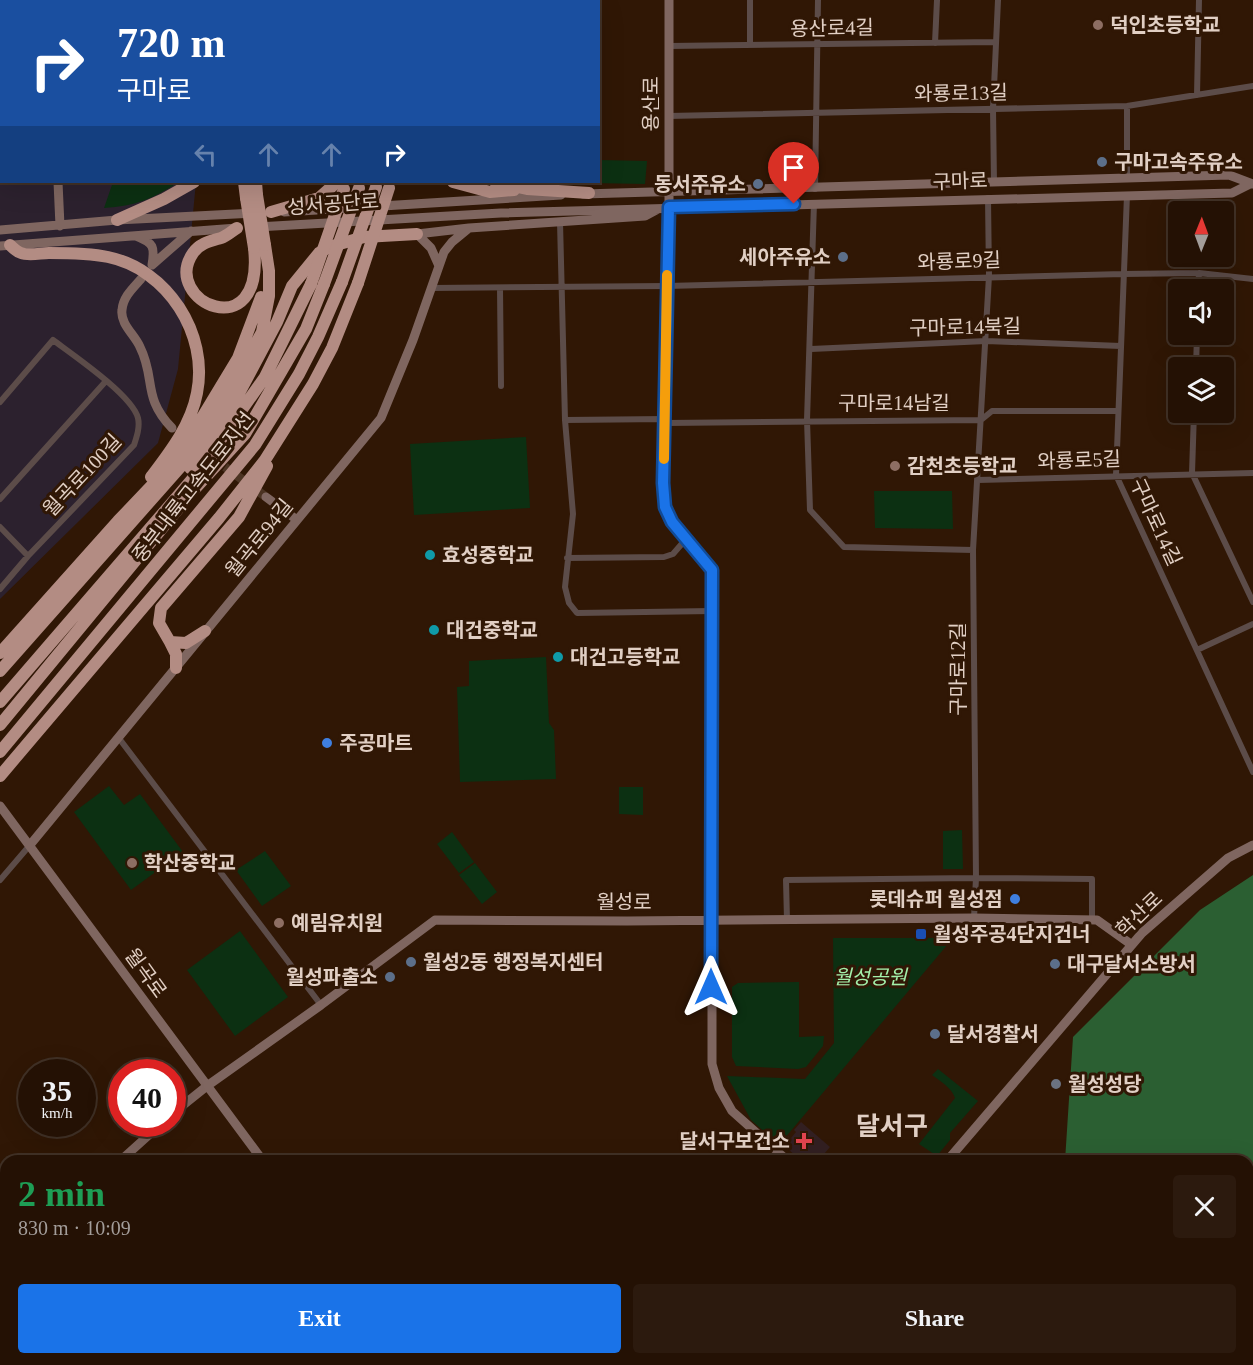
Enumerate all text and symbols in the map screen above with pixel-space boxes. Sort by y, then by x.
place label: 덕인초등학교 [1110,14,1220,36]
street label: 용산로4길 [790,16,874,40]
marker: 덕인초등학교 [1091,18,1105,32]
text: 720 m [117,20,226,66]
icon: right [18,24,96,102]
text: 구마로 [117,76,192,106]
street label: 용산로 [640,76,662,132]
street label: 와룡로13길 [914,81,1008,105]
icon: left [189,138,222,171]
icon: ahead [252,138,285,171]
icon: ahead [315,138,348,171]
icon: right [378,138,411,171]
pin [768,142,819,204]
icon: arrive [777,151,810,184]
place label: 구마고속주유소 [1114,151,1243,173]
marker: 구마고속주유소 [1095,155,1109,169]
street label: 구마로 [932,169,988,193]
place label: 동서주유소 [654,173,746,195]
marker: 동서주유소 [751,177,765,191]
street label: 성서공단로 [286,190,380,218]
north arrow [1168,201,1234,267]
map controls [1168,201,1234,423]
place label: 세아주유소 [739,246,831,268]
street label: 와룡로9길 [917,249,1001,273]
marker: 세아주유소 [836,250,850,264]
button: sound [1168,279,1234,345]
street label: 구마로14북길 [909,315,1021,339]
button: layers [1168,357,1234,423]
street label: 구마로14남길 [838,392,950,414]
street label: 중부내륙고속도로지선 [128,408,258,566]
street label: 월곡로100길 [39,430,125,520]
street label: 와룡로5길 [1037,448,1121,472]
place label: 감천초등학교 [907,455,1017,477]
marker: 감천초등학교 [888,459,902,473]
street label: 구마로14길 [1126,475,1186,569]
street label: 월곡로94길 [221,495,297,581]
place label: 효성중학교 [442,544,534,566]
marker: 효성중학교 [423,548,437,562]
place label: 대건중학교 [446,619,538,641]
street label: 구마로12길 [947,622,969,716]
marker: 대건중학교 [427,623,441,637]
place label: 대건고등학교 [570,646,680,668]
marker: 대건고등학교 [551,650,565,664]
place label: 주공마트 [339,732,413,754]
marker: 주공마트 [320,736,334,750]
place label: 학산중학교 [144,852,236,874]
marker: 학산중학교 [125,856,139,870]
street label: 학산로 [1112,887,1166,941]
place label: 롯데슈퍼 월성점 [869,888,1003,910]
street label: 월성로 [596,891,652,913]
marker: 롯데슈퍼 월성점 [1008,892,1022,906]
place label: 예림유치원 [291,912,383,934]
marker: 예림유치원 [272,916,286,930]
place label: 월성주공4단지건너 [933,923,1090,945]
marker: 월성주공4단지건너 [914,927,928,941]
street label: 월곡로 [121,944,171,1002]
place label: 월성2동 행정복지센터 [423,951,604,973]
place label: 대구달서소방서 [1067,953,1196,975]
marker: 월성2동 행정복지센터 [404,955,418,969]
position arrow [679,955,743,1019]
marker: 대구달서소방서 [1048,957,1062,971]
place label: 월성파출소 [286,966,378,988]
park label: 월성공원 [833,966,908,988]
marker: 월성파출소 [383,970,397,984]
place label: 달서경찰서 [947,1023,1039,1045]
marker: 달서경찰서 [928,1027,942,1041]
speed limit sign: 40 [108,1059,186,1137]
place label: 월성성당 [1068,1073,1142,1095]
text: 35 [42,1074,72,1107]
marker: 월성성당 [1049,1077,1063,1091]
text: km/h [42,1105,72,1121]
district label: 달서구 [856,1112,928,1141]
place label: 달서구보건소 [680,1130,790,1152]
marker: 달서구보건소 [795,1132,813,1150]
text: 2 min [18,1174,105,1214]
button: close [1173,1175,1236,1238]
text: 830 m · 10:09 [18,1217,131,1239]
button: Exit [18,1284,621,1353]
button: Share [633,1284,1236,1353]

